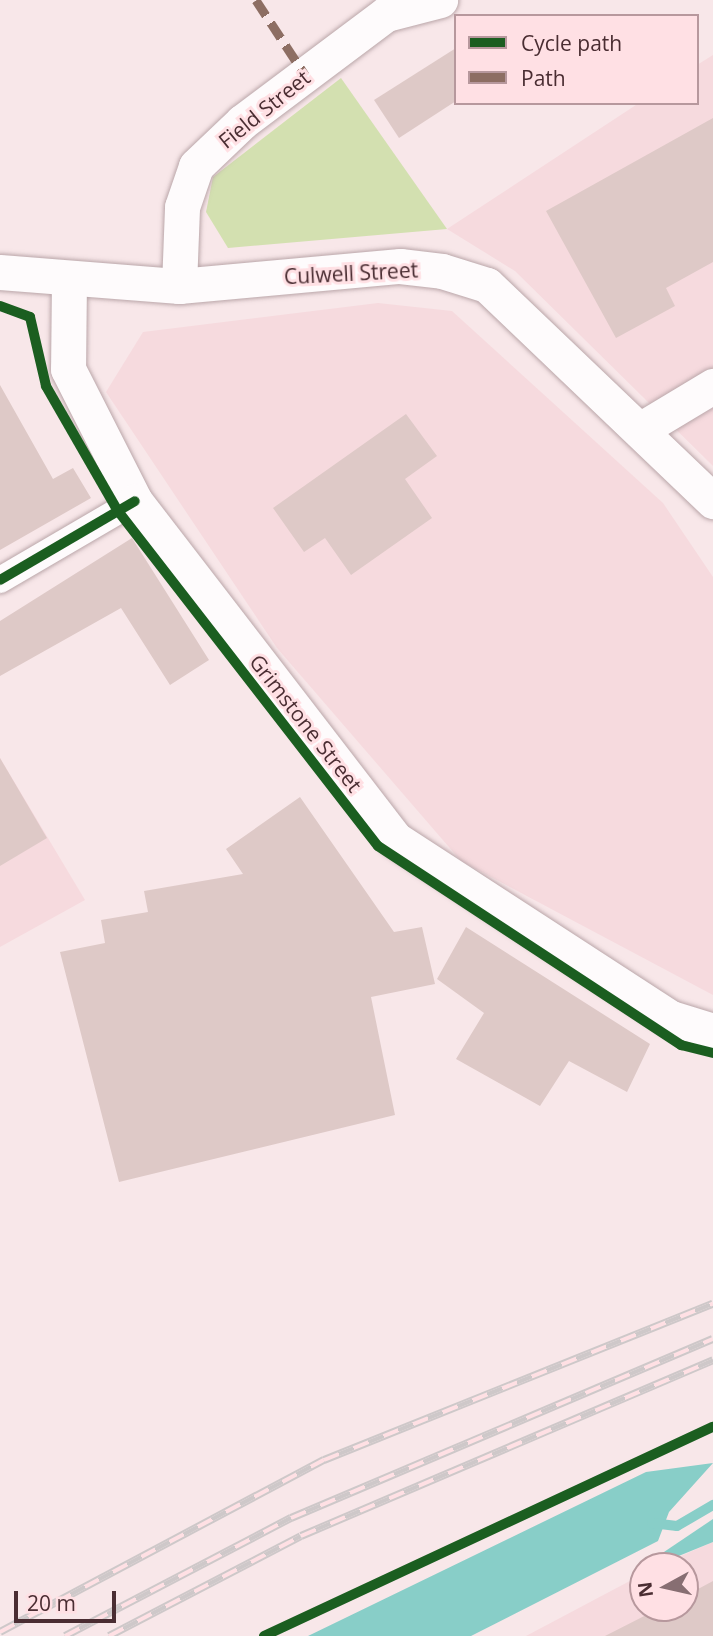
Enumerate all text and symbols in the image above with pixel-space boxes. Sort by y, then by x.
legend [454,14,699,105]
text: Cycle path [521,29,622,57]
text: Path [521,64,566,92]
street label: Field Street [213,65,315,153]
street label: Culwell Street [283,257,419,289]
street label: Grimstone Street [245,649,367,797]
north arrow [629,1552,699,1622]
scale bar [18,1576,119,1620]
text: N [631,1580,659,1599]
text: 20 m [27,1589,76,1617]

